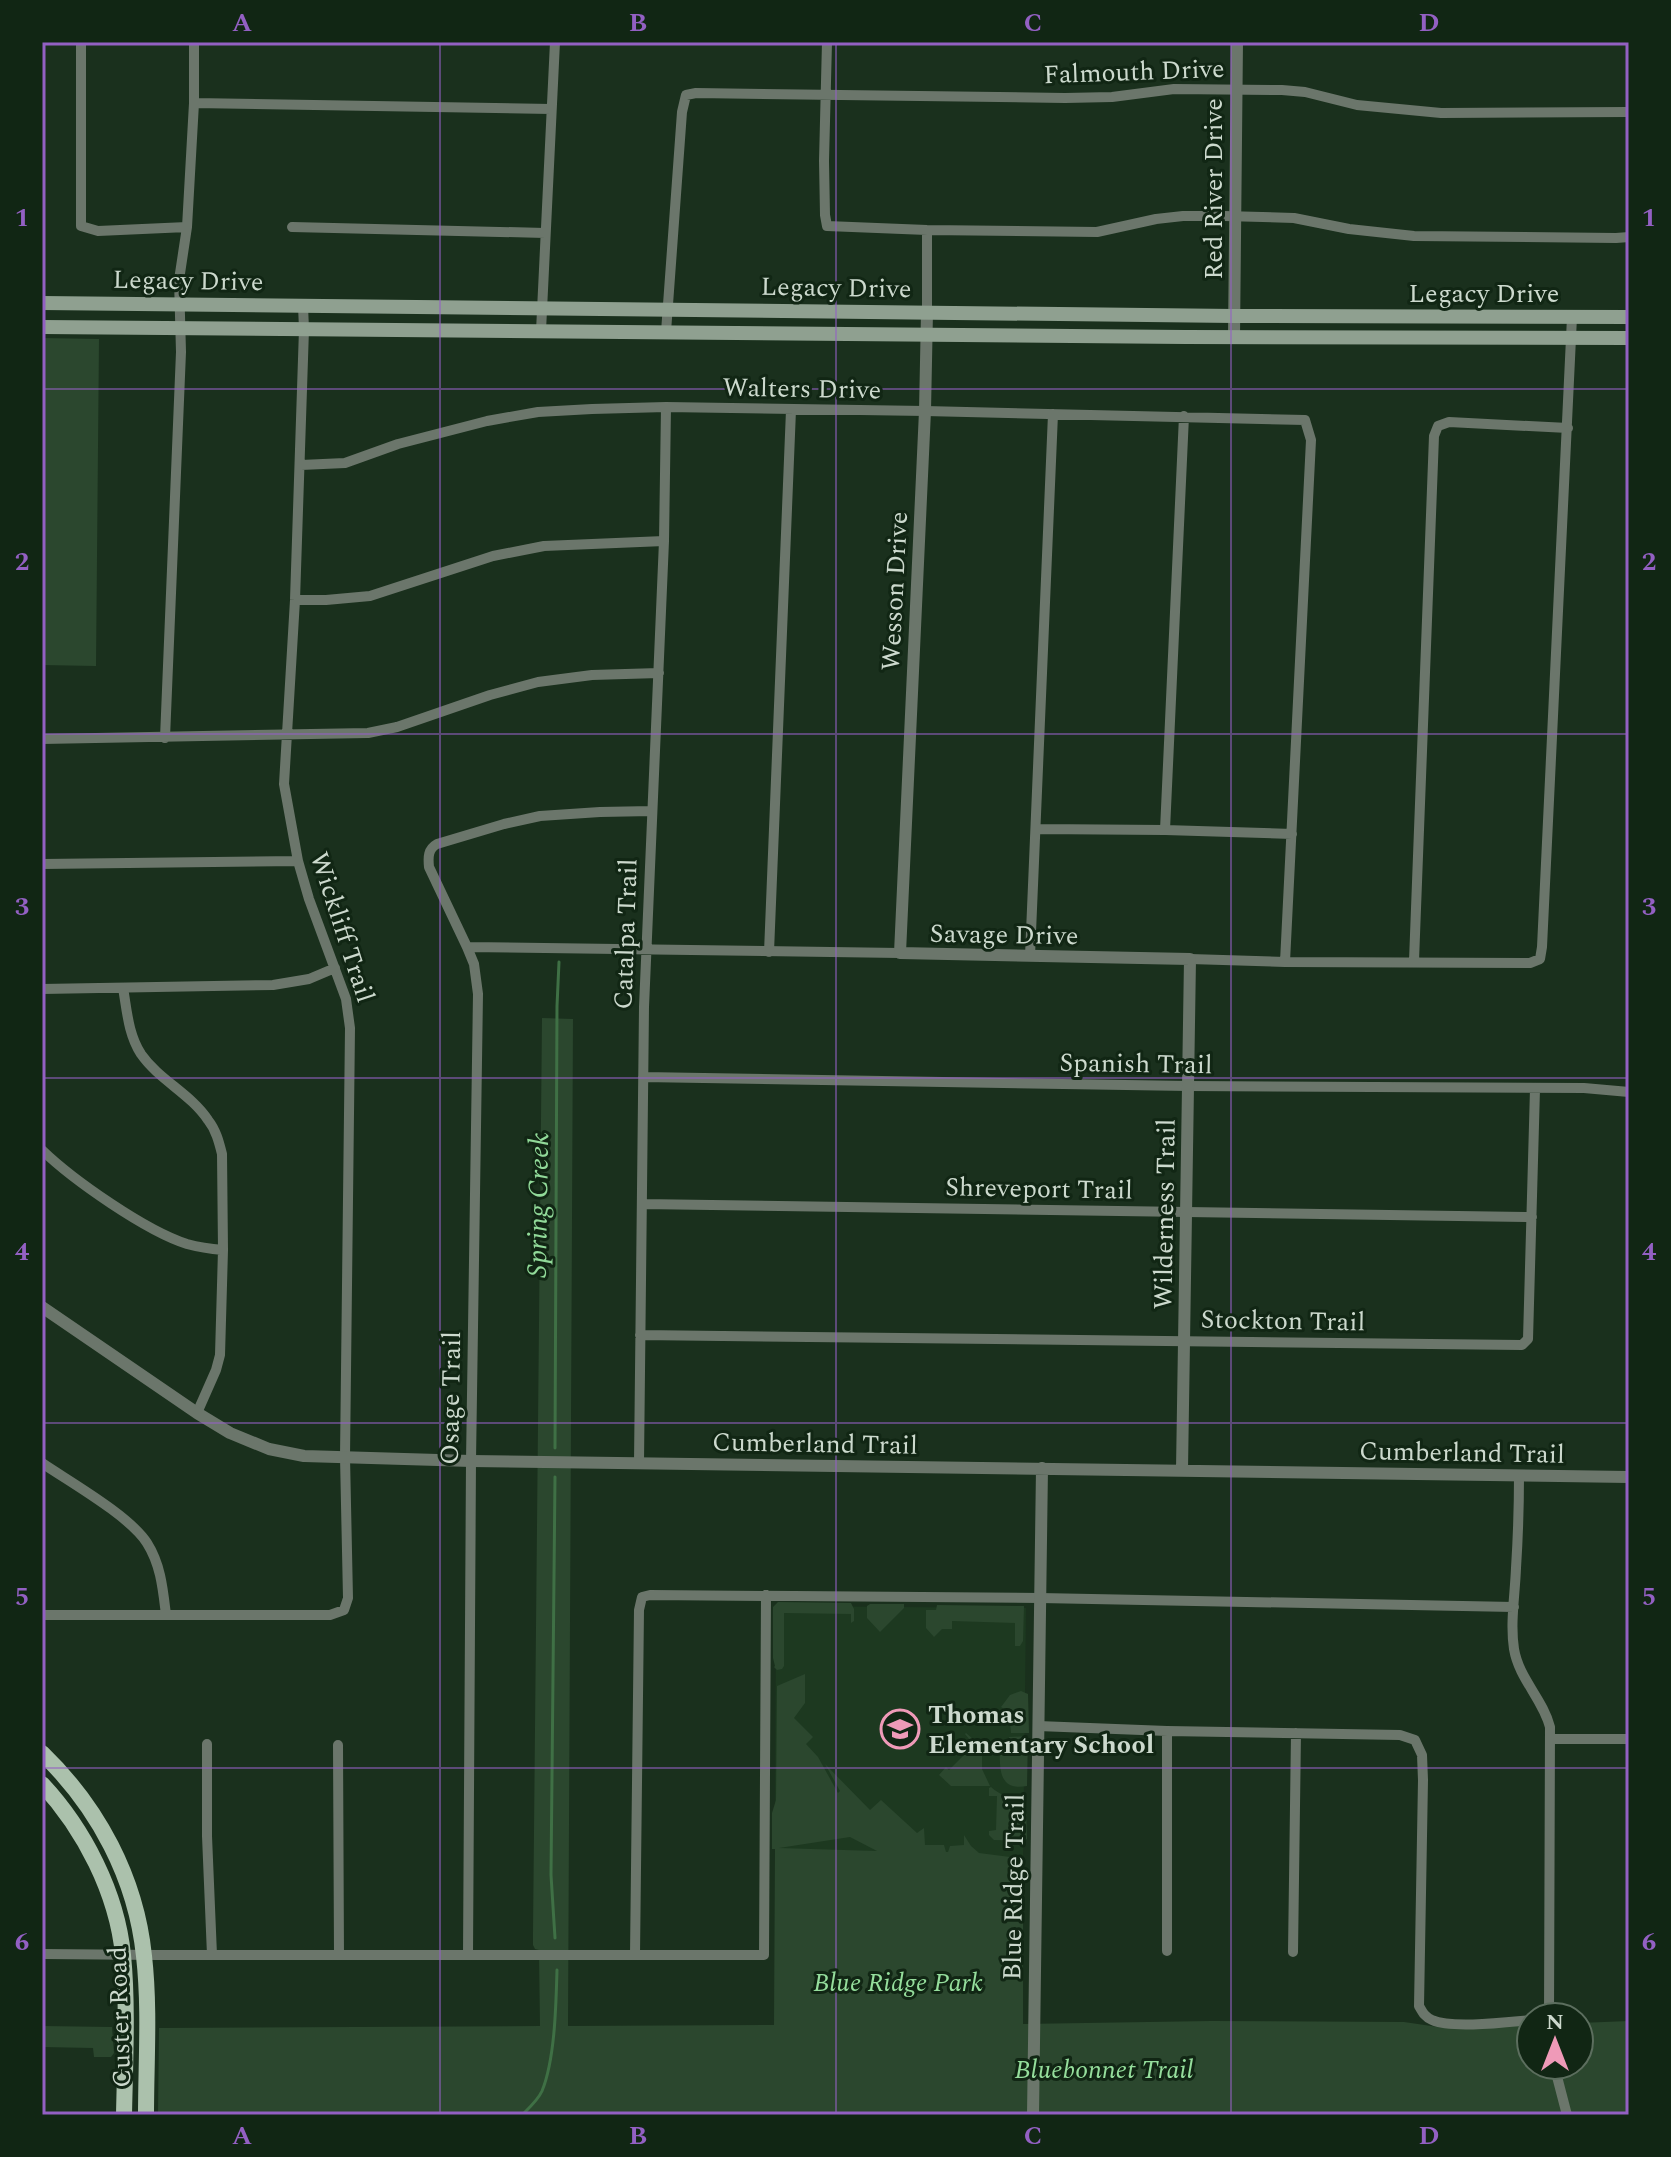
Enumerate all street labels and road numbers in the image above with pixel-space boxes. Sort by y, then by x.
street label: Falmouth Drive [1043,49,1225,95]
street label: Red River Drive [1194,98,1234,280]
street label: Legacy Drive [112,260,264,302]
street label: Legacy Drive [760,267,912,309]
street label: Legacy Drive [1409,274,1559,314]
street label: Walters Drive [722,368,882,410]
street label: Wesson Drive [871,511,919,672]
street label: Wickliff Trail [299,847,385,1008]
street label: Catalpa Trail [603,858,649,1010]
street label: Savage Drive [929,914,1079,956]
street label: Spanish Trail [1059,1043,1213,1085]
street label: Wilderness Trail [1143,1118,1187,1310]
street label: Shreveport Trail [945,1167,1133,1211]
street label: Stockton Trail [1200,1300,1366,1342]
street label: Osage Trail [430,1331,472,1465]
street label: Cumberland Trail [712,1422,918,1466]
street label: Cumberland Trail [1359,1431,1565,1475]
street label: Blue Ridge Trail [992,1793,1036,1981]
street label: Custer Road [98,1945,142,2088]

